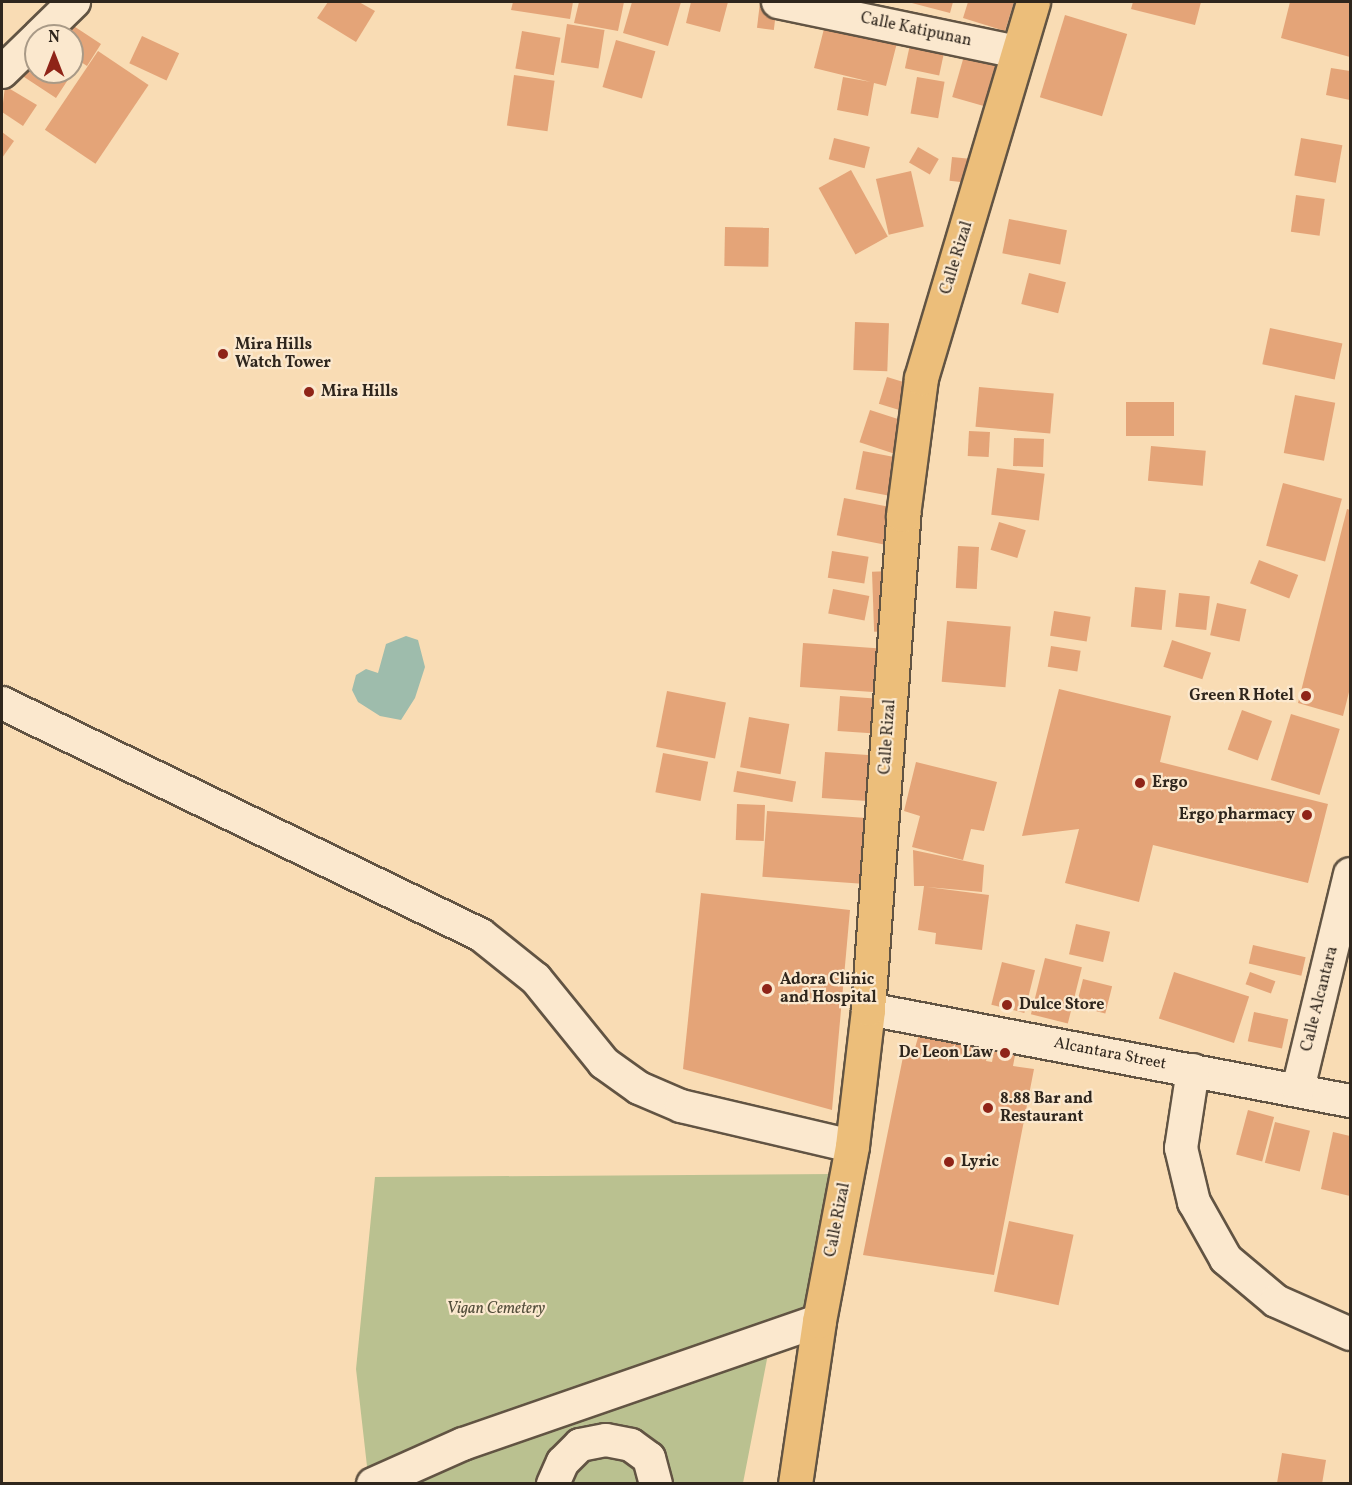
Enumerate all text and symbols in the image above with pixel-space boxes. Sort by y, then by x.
street label: Calle Katipunan [859,9,973,51]
north arrow [24,24,84,84]
text: N [48,27,60,49]
street label: Calle Rizal [937,219,977,297]
place label: Mira Hills Watch Tower [235,335,331,373]
marker: Mira Hills Watch Tower [216,347,230,361]
place label: Mira Hills [321,382,398,402]
marker: Mira Hills [302,385,316,399]
place label: Green R Hotel [1189,686,1294,706]
marker: Green R Hotel [1299,689,1313,703]
street label: Calle Rizal [876,699,900,775]
place label: Ergo [1152,773,1188,793]
marker: Ergo [1133,776,1147,790]
place label: Ergo pharmacy [1179,805,1295,825]
marker: Ergo pharmacy [1300,808,1314,822]
street label: Calle Alcantara [1298,944,1342,1054]
place label: Adora Clinic and Hospital [780,970,877,1008]
marker: Adora Clinic and Hospital [758,980,776,998]
place label: Dulce Store [1019,995,1105,1015]
marker: Dulce Store [1000,998,1014,1012]
street label: Alcantara Street [1052,1034,1168,1074]
place label: De Leon Law [899,1043,993,1063]
marker: De Leon Law [998,1046,1012,1060]
place label: 8.88 Bar and Restaurant [1000,1089,1093,1127]
marker: 8.88 Bar and Restaurant [981,1101,995,1115]
place label: Lyric [961,1152,999,1172]
marker: Lyric [942,1155,956,1169]
street label: Calle Rizal [821,1181,855,1259]
park label: Vigan Cemetery [447,1299,545,1319]

